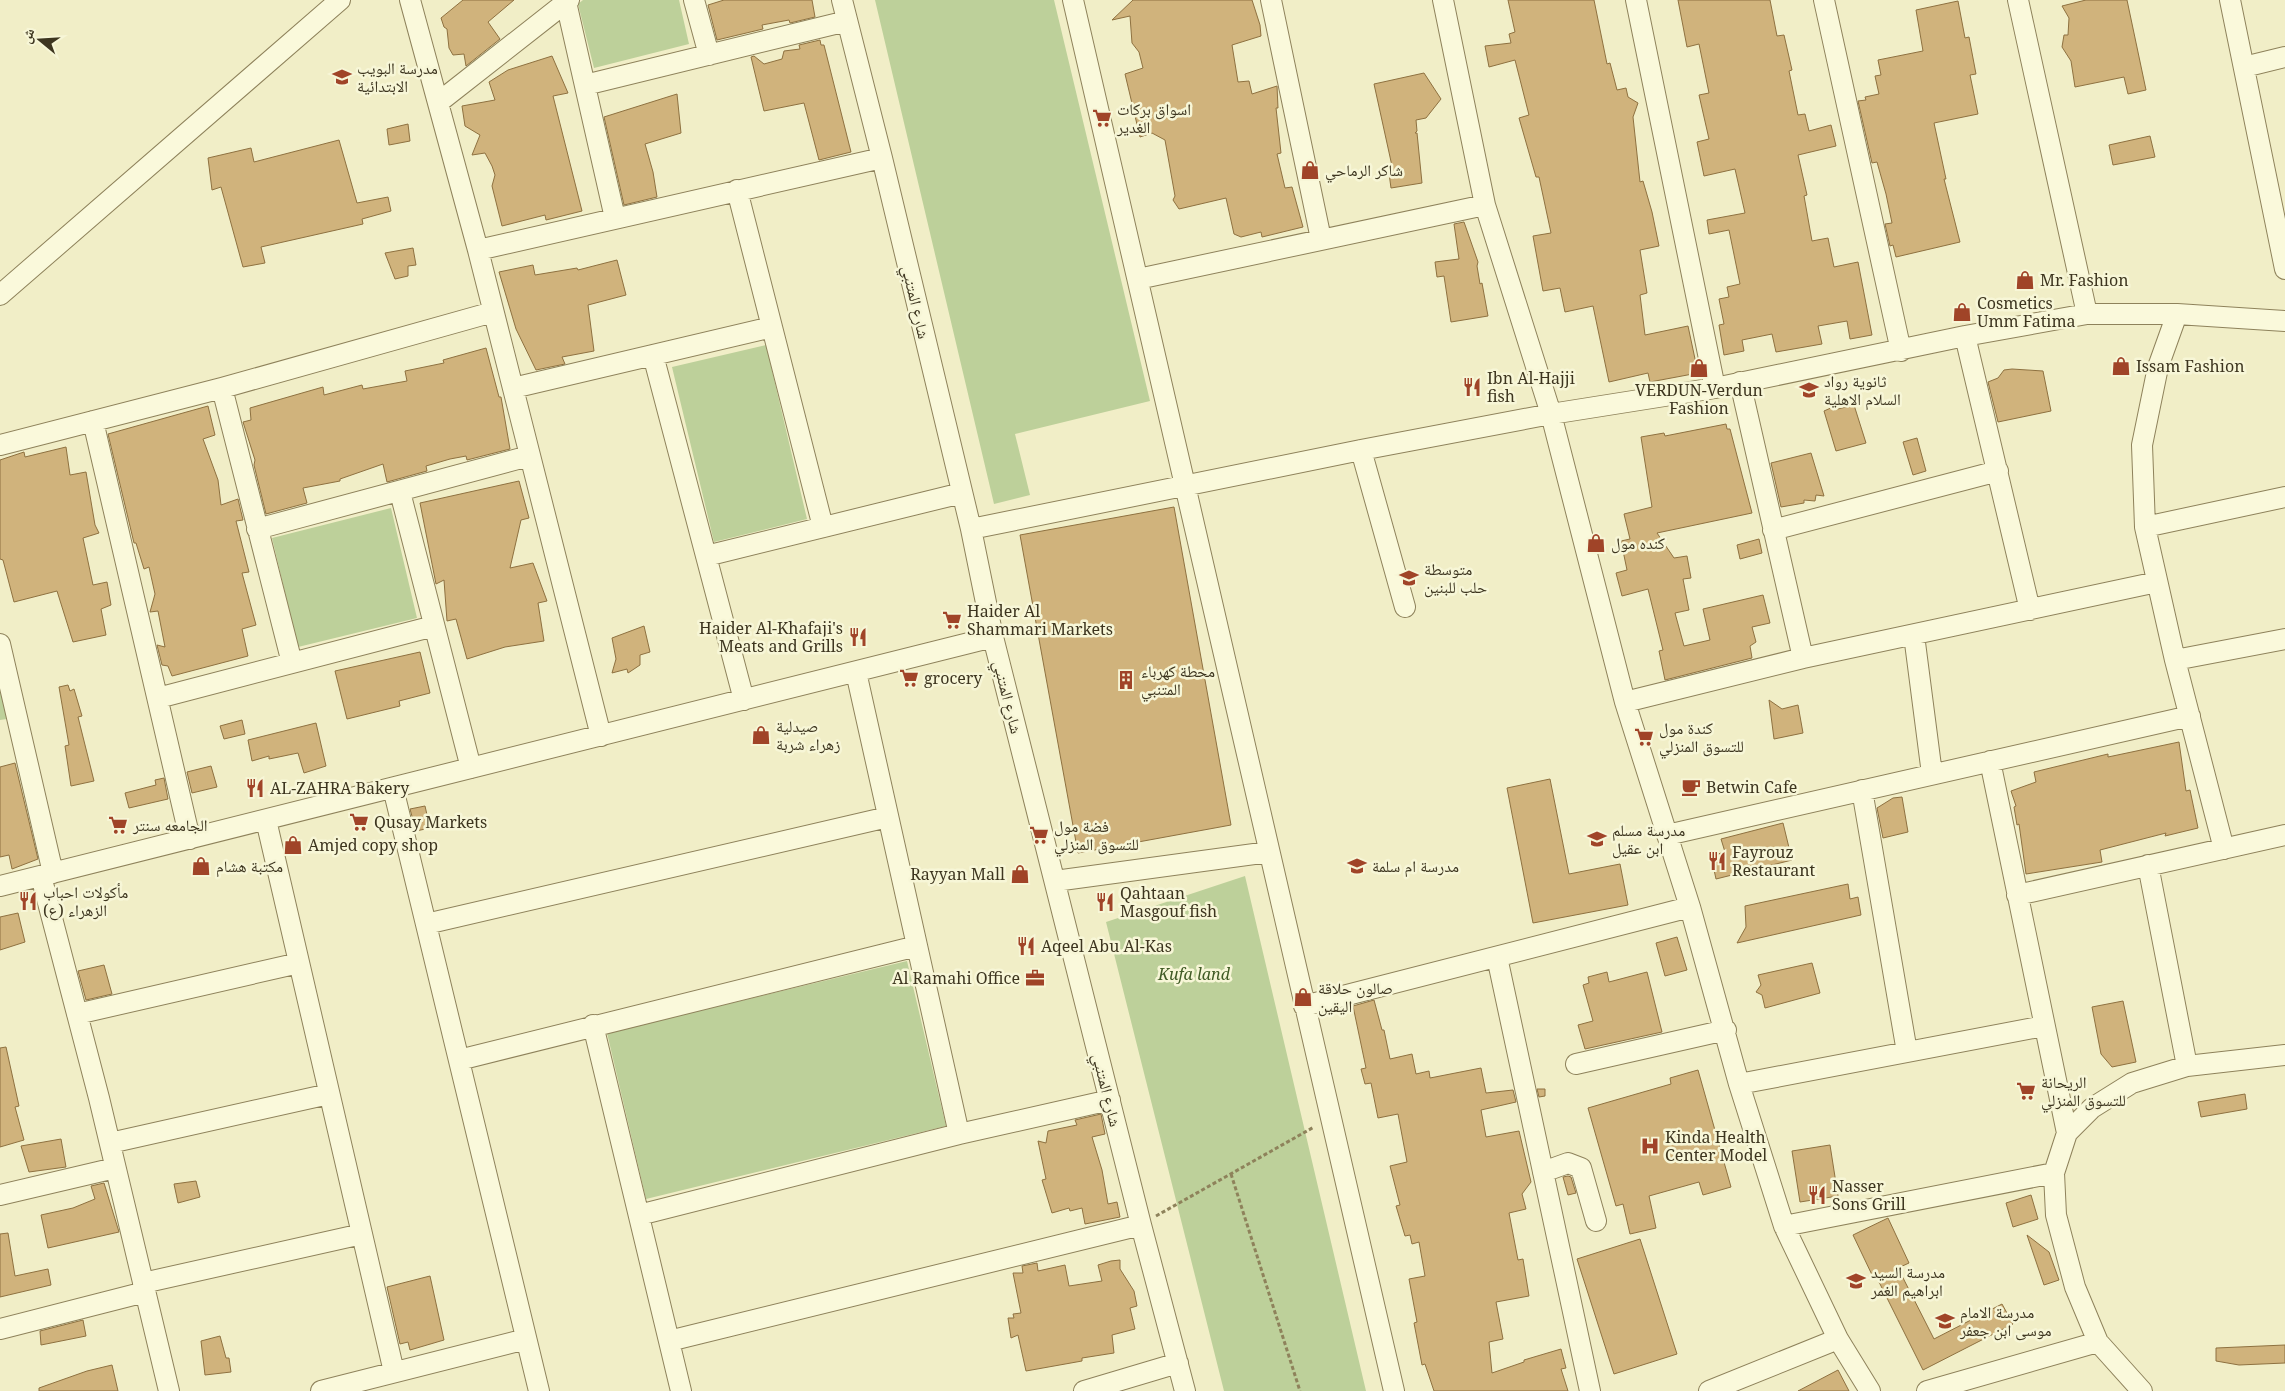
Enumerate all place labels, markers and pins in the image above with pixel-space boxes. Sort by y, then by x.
place label: مدرسة البويب الابتدائية [357,57,438,97]
school or university icon: مدرسة البويب الابتدائية [331,66,353,88]
place label: اسواق بركات الغدير [1116,98,1191,138]
supermarket icon: اسواق بركات الغدير [1091,107,1113,129]
shop icon: شاكر الرماحي [1299,159,1321,181]
place label: شاكر الرماحي [1325,159,1403,183]
shop icon: Mr. Fashion [2014,269,2036,291]
place label: Mr. Fashion [2040,269,2128,291]
place label: Cosmetics Umm Fatima [1977,292,2076,332]
shop icon: Cosmetics Umm Fatima [1951,301,1973,323]
shop icon: Issam Fashion [2110,355,2132,377]
place label: Issam Fashion [2136,355,2244,377]
shop icon: VERDUN-Verdun Fashion [1688,357,1710,379]
place label: Ibn Al-Hajji fish [1487,367,1575,407]
place label: ثانوية رواد السلام الاهلية [1824,370,1901,410]
restaurant icon: Ibn Al-Hajji fish [1461,376,1483,398]
place label: VERDUN-Verdun Fashion [1635,379,1763,419]
school or university icon: ثانوية رواد السلام الاهلية [1798,379,1820,401]
shop icon: كنده مول [1585,532,1607,554]
place label: كنده مول [1611,532,1665,554]
place label: متوسطة حلب للبنين [1424,558,1487,598]
school or university icon: متوسطة حلب للبنين [1398,567,1420,589]
place label: Haider Al Shammari Markets [967,600,1113,640]
supermarket icon: Haider Al Shammari Markets [941,609,963,631]
place label: Haider Al-Khafaji's Meats and Grills [699,617,843,657]
restaurant icon: Haider Al-Khafaji's Meats and Grills [847,626,869,648]
place label: محطة كهرباء المتنبي [1141,660,1215,702]
supermarket icon: grocery [898,667,920,689]
place label: grocery [924,667,983,689]
building icon: محطة كهرباء المتنبي [1115,669,1137,691]
place label: صيدلية زهراء شربة [776,715,840,755]
place label: كندة مول للتسوق المنزلي [1659,717,1744,759]
shop icon: صيدلية زهراء شربة [750,724,772,746]
supermarket icon: كندة مول للتسوق المنزلي [1633,726,1655,748]
cafe icon: Betwin Cafe [1680,776,1702,798]
place label: Betwin Cafe [1706,776,1797,798]
restaurant icon: AL-ZAHRA Bakery [244,777,266,799]
place label: AL-ZAHRA Bakery [270,777,410,799]
supermarket icon: Qusay Markets [348,811,370,833]
place label: Qusay Markets [374,811,487,833]
supermarket icon: الجامعه سنتر [107,814,129,836]
place label: الجامعه سنتر [132,814,208,836]
place label: فضة مول للتسوق المنزلي [1054,815,1139,857]
place label: مدرسة مسلم ابن عقيل [1612,819,1685,859]
supermarket icon: فضة مول للتسوق المنزلي [1028,824,1050,846]
school or university icon: مدرسة مسلم ابن عقيل [1586,828,1608,850]
shop icon: Amjed copy shop [282,834,304,856]
place label: Amjed copy shop [308,834,438,856]
place label: Fayrouz Restaurant [1732,841,1816,881]
restaurant icon: Fayrouz Restaurant [1706,850,1728,872]
shop icon: مكتبة هشام [190,855,212,877]
place label: مكتبة هشام [216,855,283,877]
school or university icon: مدرسة ام سلمة [1346,855,1368,877]
place label: مدرسة ام سلمة [1372,855,1459,877]
place label: Rayyan Mall [910,863,1005,885]
shop icon: Rayyan Mall [1009,863,1031,885]
place label: مأكولات احباب الزهراء (ع) [43,881,128,921]
place label: Qahtaan Masgouf fish [1120,882,1217,922]
restaurant icon: مأكولات احباب الزهراء (ع) [17,890,39,912]
restaurant icon: Qahtaan Masgouf fish [1094,891,1116,913]
restaurant icon: Aqeel Abu Al-Kas [1015,935,1037,957]
place label: Aqeel Abu Al-Kas [1041,935,1172,957]
place label: Al Ramahi Office [892,967,1020,989]
office icon: Al Ramahi Office [1024,967,1046,989]
place label: صالون حلاقة اليقين [1318,977,1393,1017]
shop icon: صالون حلاقة اليقين [1292,986,1314,1008]
place label: الريحانة للتسوق المنزلي [2041,1071,2126,1113]
supermarket icon: الريحانة للتسوق المنزلي [2015,1080,2037,1102]
place label: Kinda Health Center Model [1665,1126,1767,1166]
hospital icon: Kinda Health Center Model [1639,1135,1661,1157]
place label: Nasser Sons Grill [1832,1175,1906,1215]
restaurant icon: Nasser Sons Grill [1806,1184,1828,1206]
place label: مدرسة السيد ابراهيم الغمر [1870,1261,1945,1301]
school or university icon: مدرسة السيد ابراهيم الغمر [1845,1270,1867,1292]
place label: مدرسة الامام موسى ابن جعفر [1959,1301,2052,1341]
school or university icon: مدرسة الامام موسى ابن جعفر [1934,1310,1956,1332]

